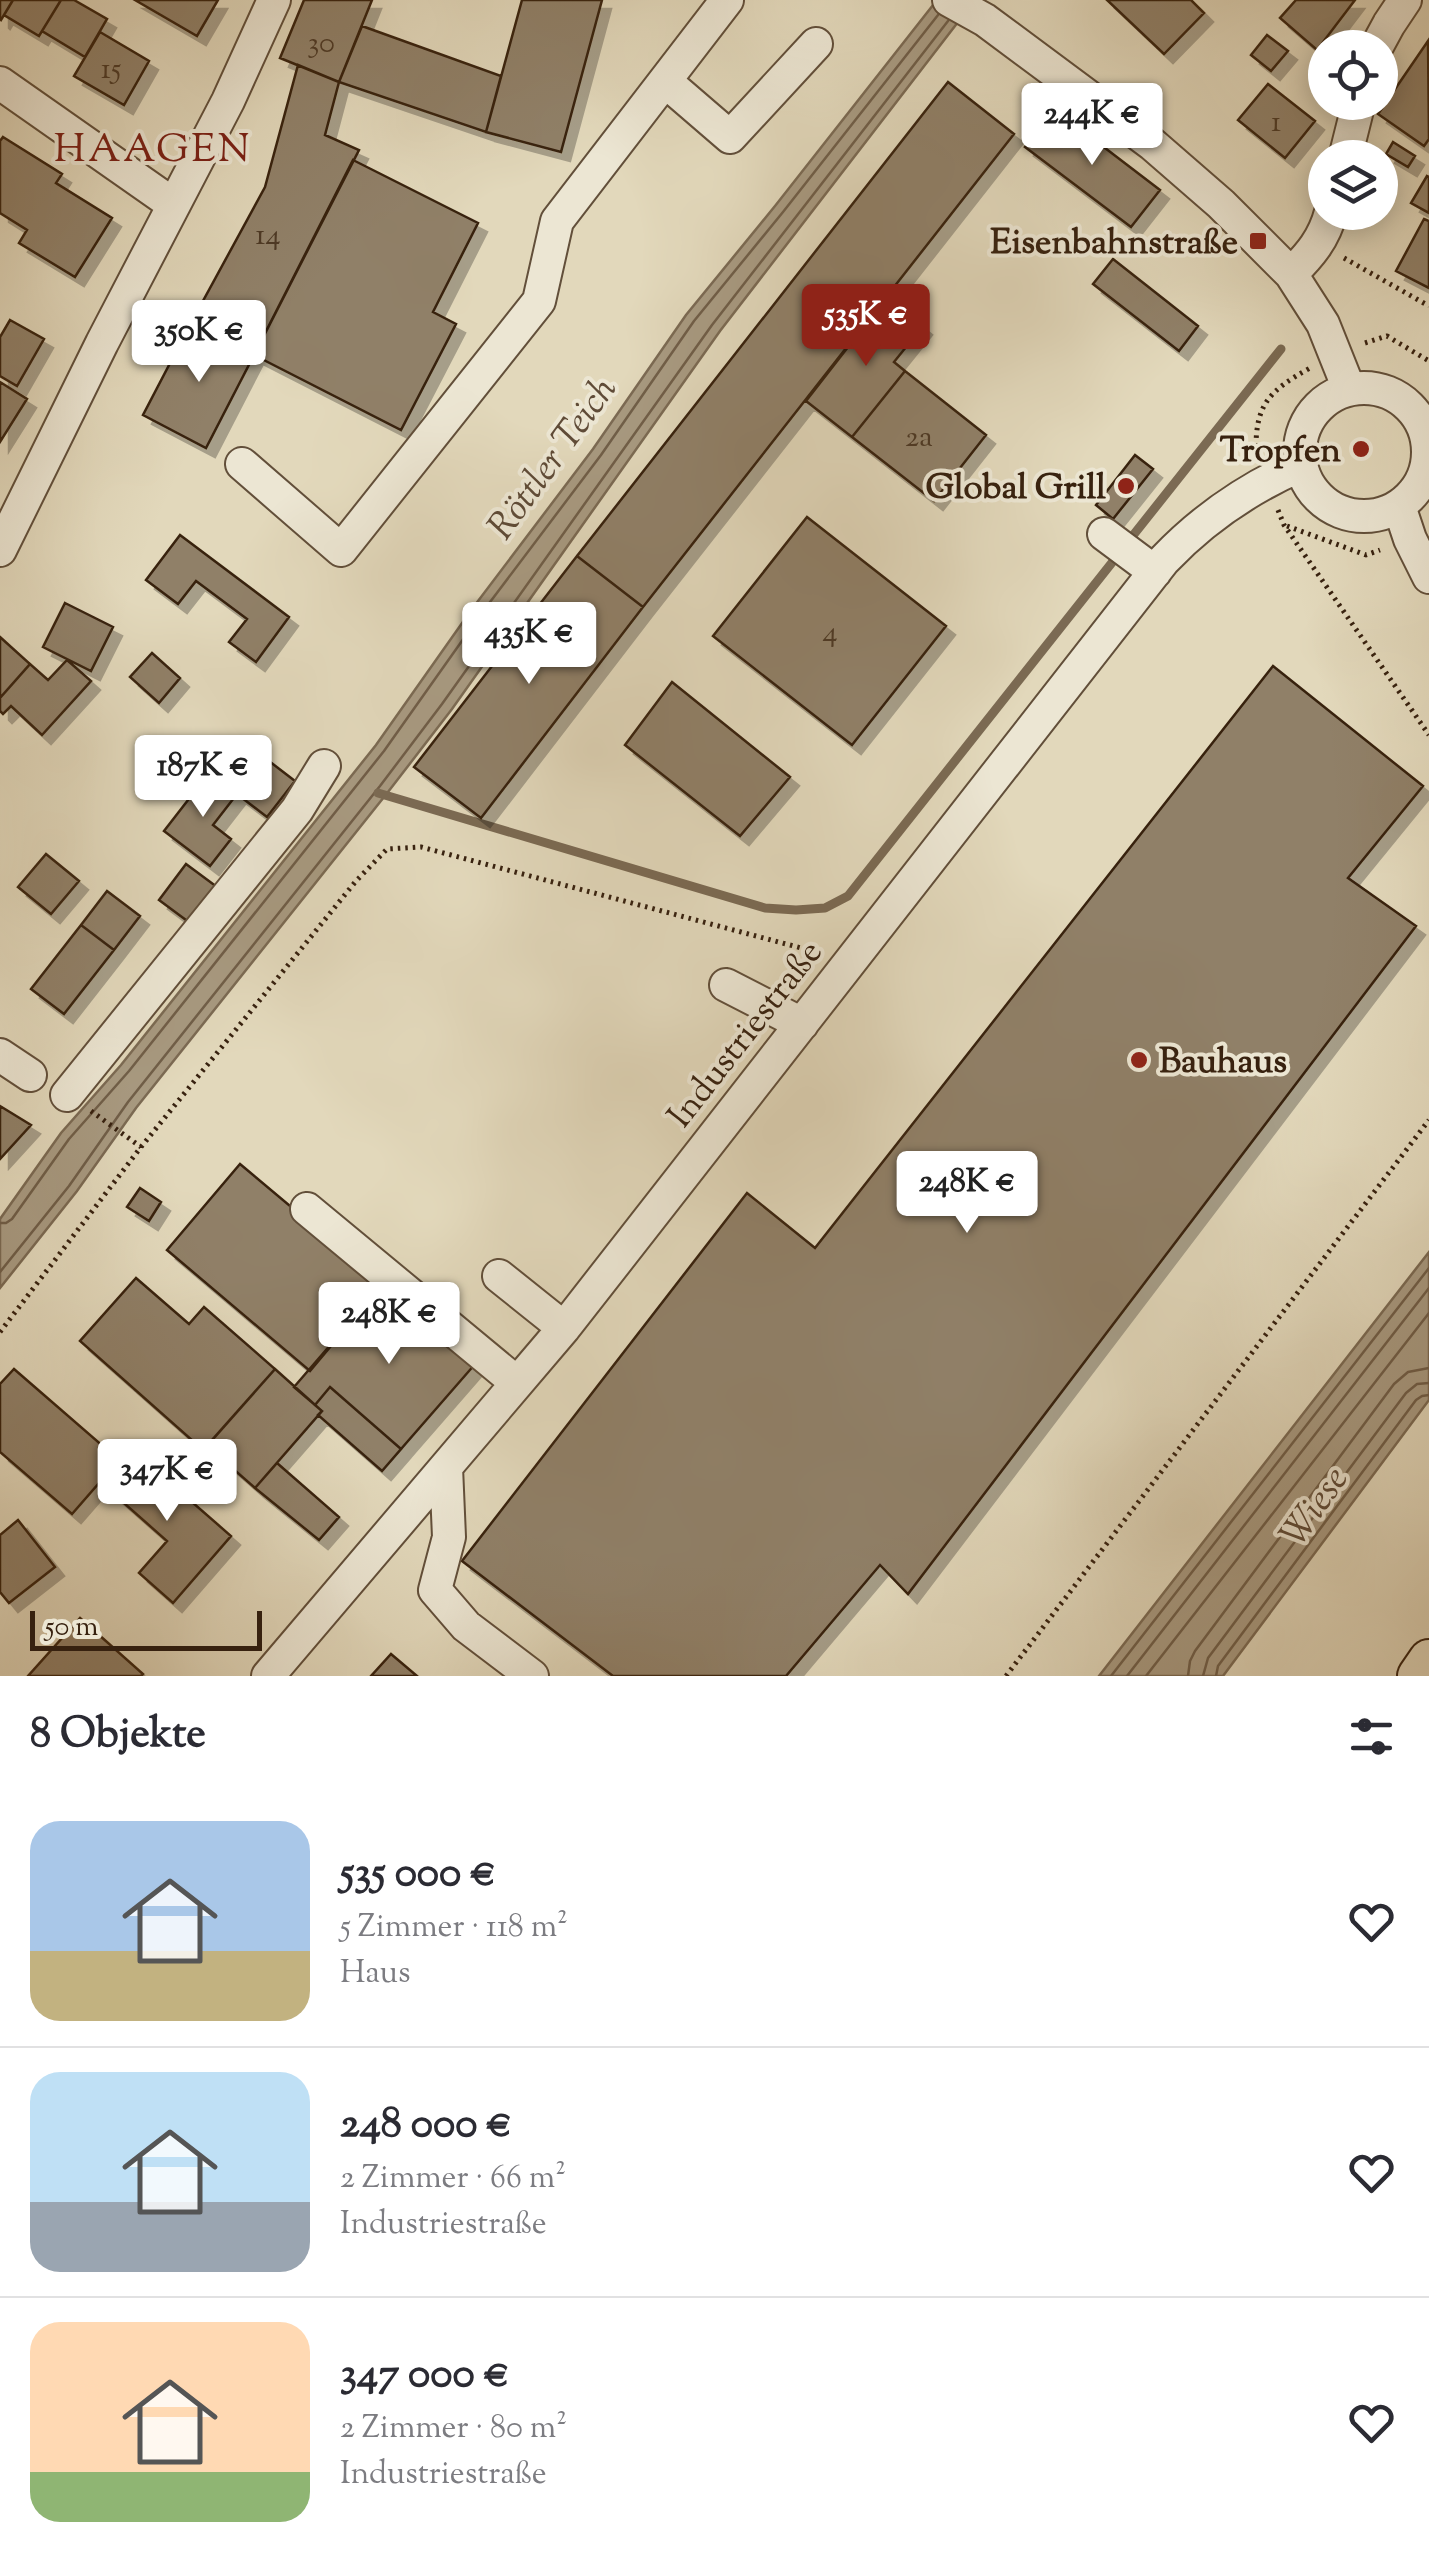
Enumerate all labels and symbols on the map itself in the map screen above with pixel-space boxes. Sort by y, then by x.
house number: 30 [307,23,335,66]
house number: 15 [101,49,121,92]
pin: 244K € [1011,83,1173,168]
house number: 1 [1271,102,1281,145]
district label: HAAGEN [54,123,252,180]
house number: 14 [255,215,281,258]
place label: Eisenbahnstraße [990,219,1238,270]
marker: Eisenbahnstraße [1247,230,1269,252]
pin: 535K € [785,284,947,369]
pin: 350K € [118,300,280,385]
water label: Röttler Teich [477,366,632,552]
house number: 2a [905,417,933,460]
place label: Tropfen [1220,427,1341,478]
marker: Tropfen [1350,438,1372,460]
place label: Global Grill [925,464,1106,515]
marker: Global Grill [1115,475,1137,497]
pin: 435K € [448,602,610,687]
house number: 4 [822,612,838,655]
pin: 187K € [122,735,284,820]
street label: Industriestraße [657,930,836,1140]
place label: Bauhaus [1159,1038,1287,1089]
marker: Bauhaus [1128,1049,1150,1071]
pin: 248K € [886,1151,1048,1236]
pin: 248K € [308,1282,470,1367]
pin: 347K € [86,1439,248,1524]
water label: Wiese [1269,1457,1364,1560]
scale bar [30,1606,262,1651]

